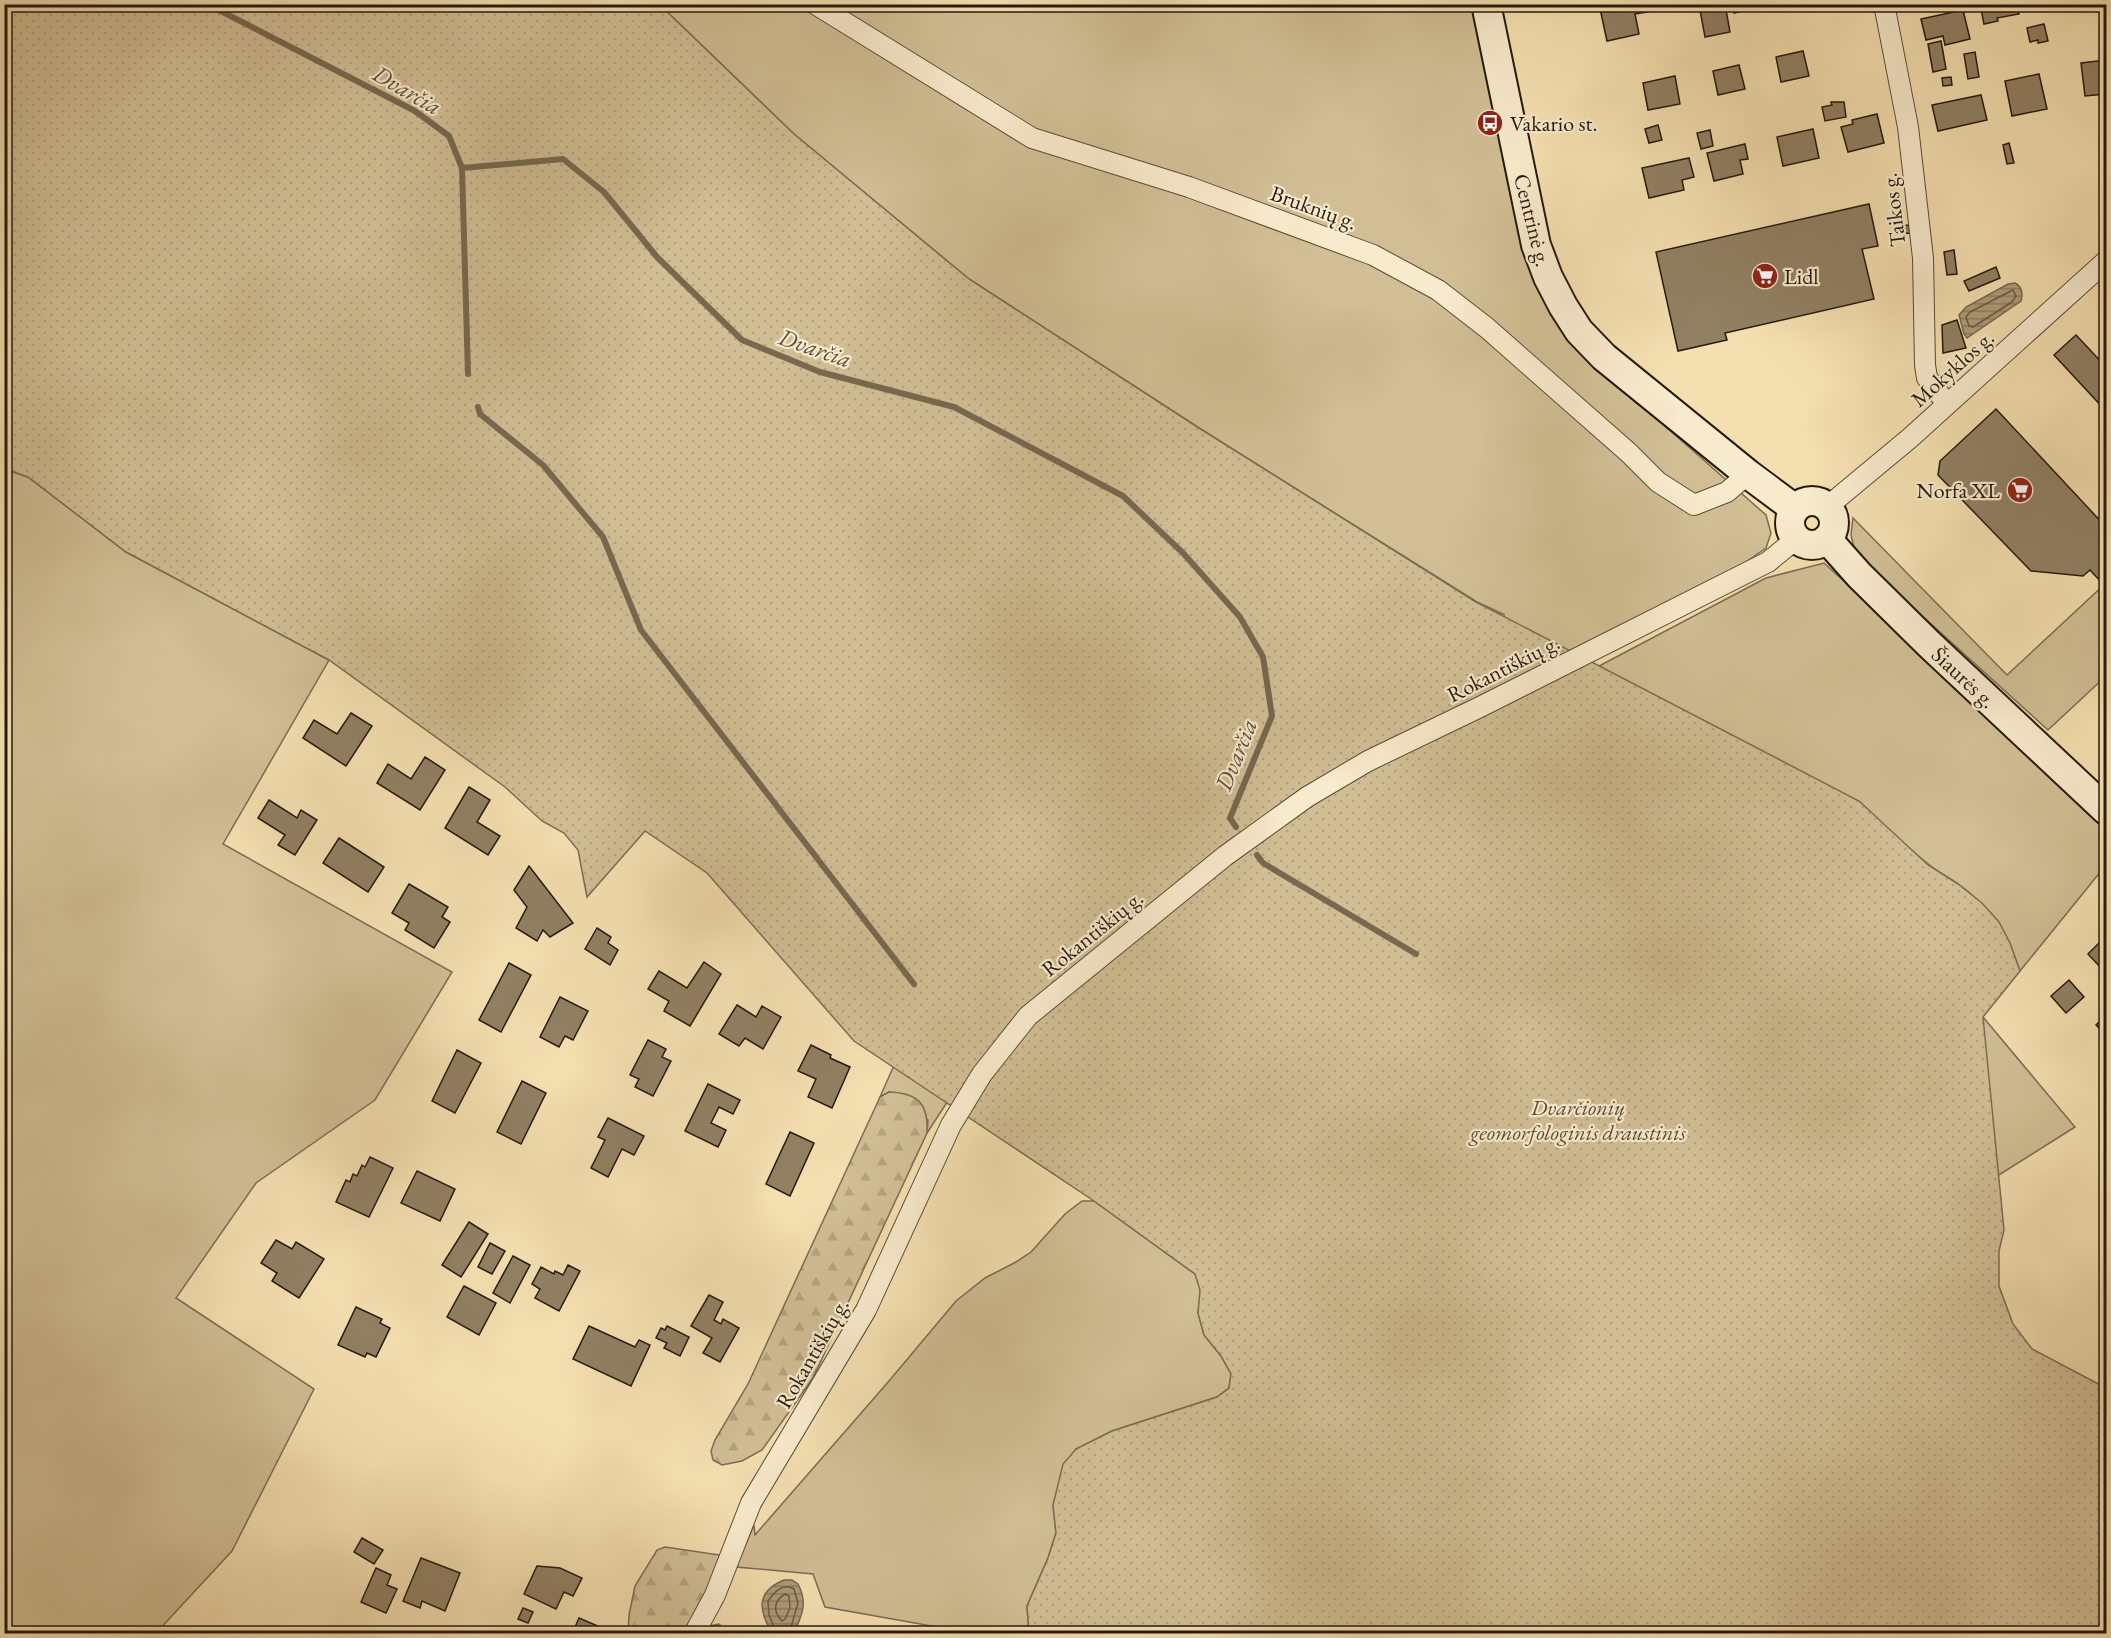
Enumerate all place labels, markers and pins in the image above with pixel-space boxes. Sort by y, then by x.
bus stop icon: Vakario st. [1475,108,1505,138]
place label: Vakario st. [1510,109,1598,138]
supermarket icon: Lidl [1750,261,1780,291]
place label: Lidl [1784,262,1819,291]
supermarket icon: Norfa XL [2005,475,2035,505]
place label: Norfa XL [1916,476,2000,505]

